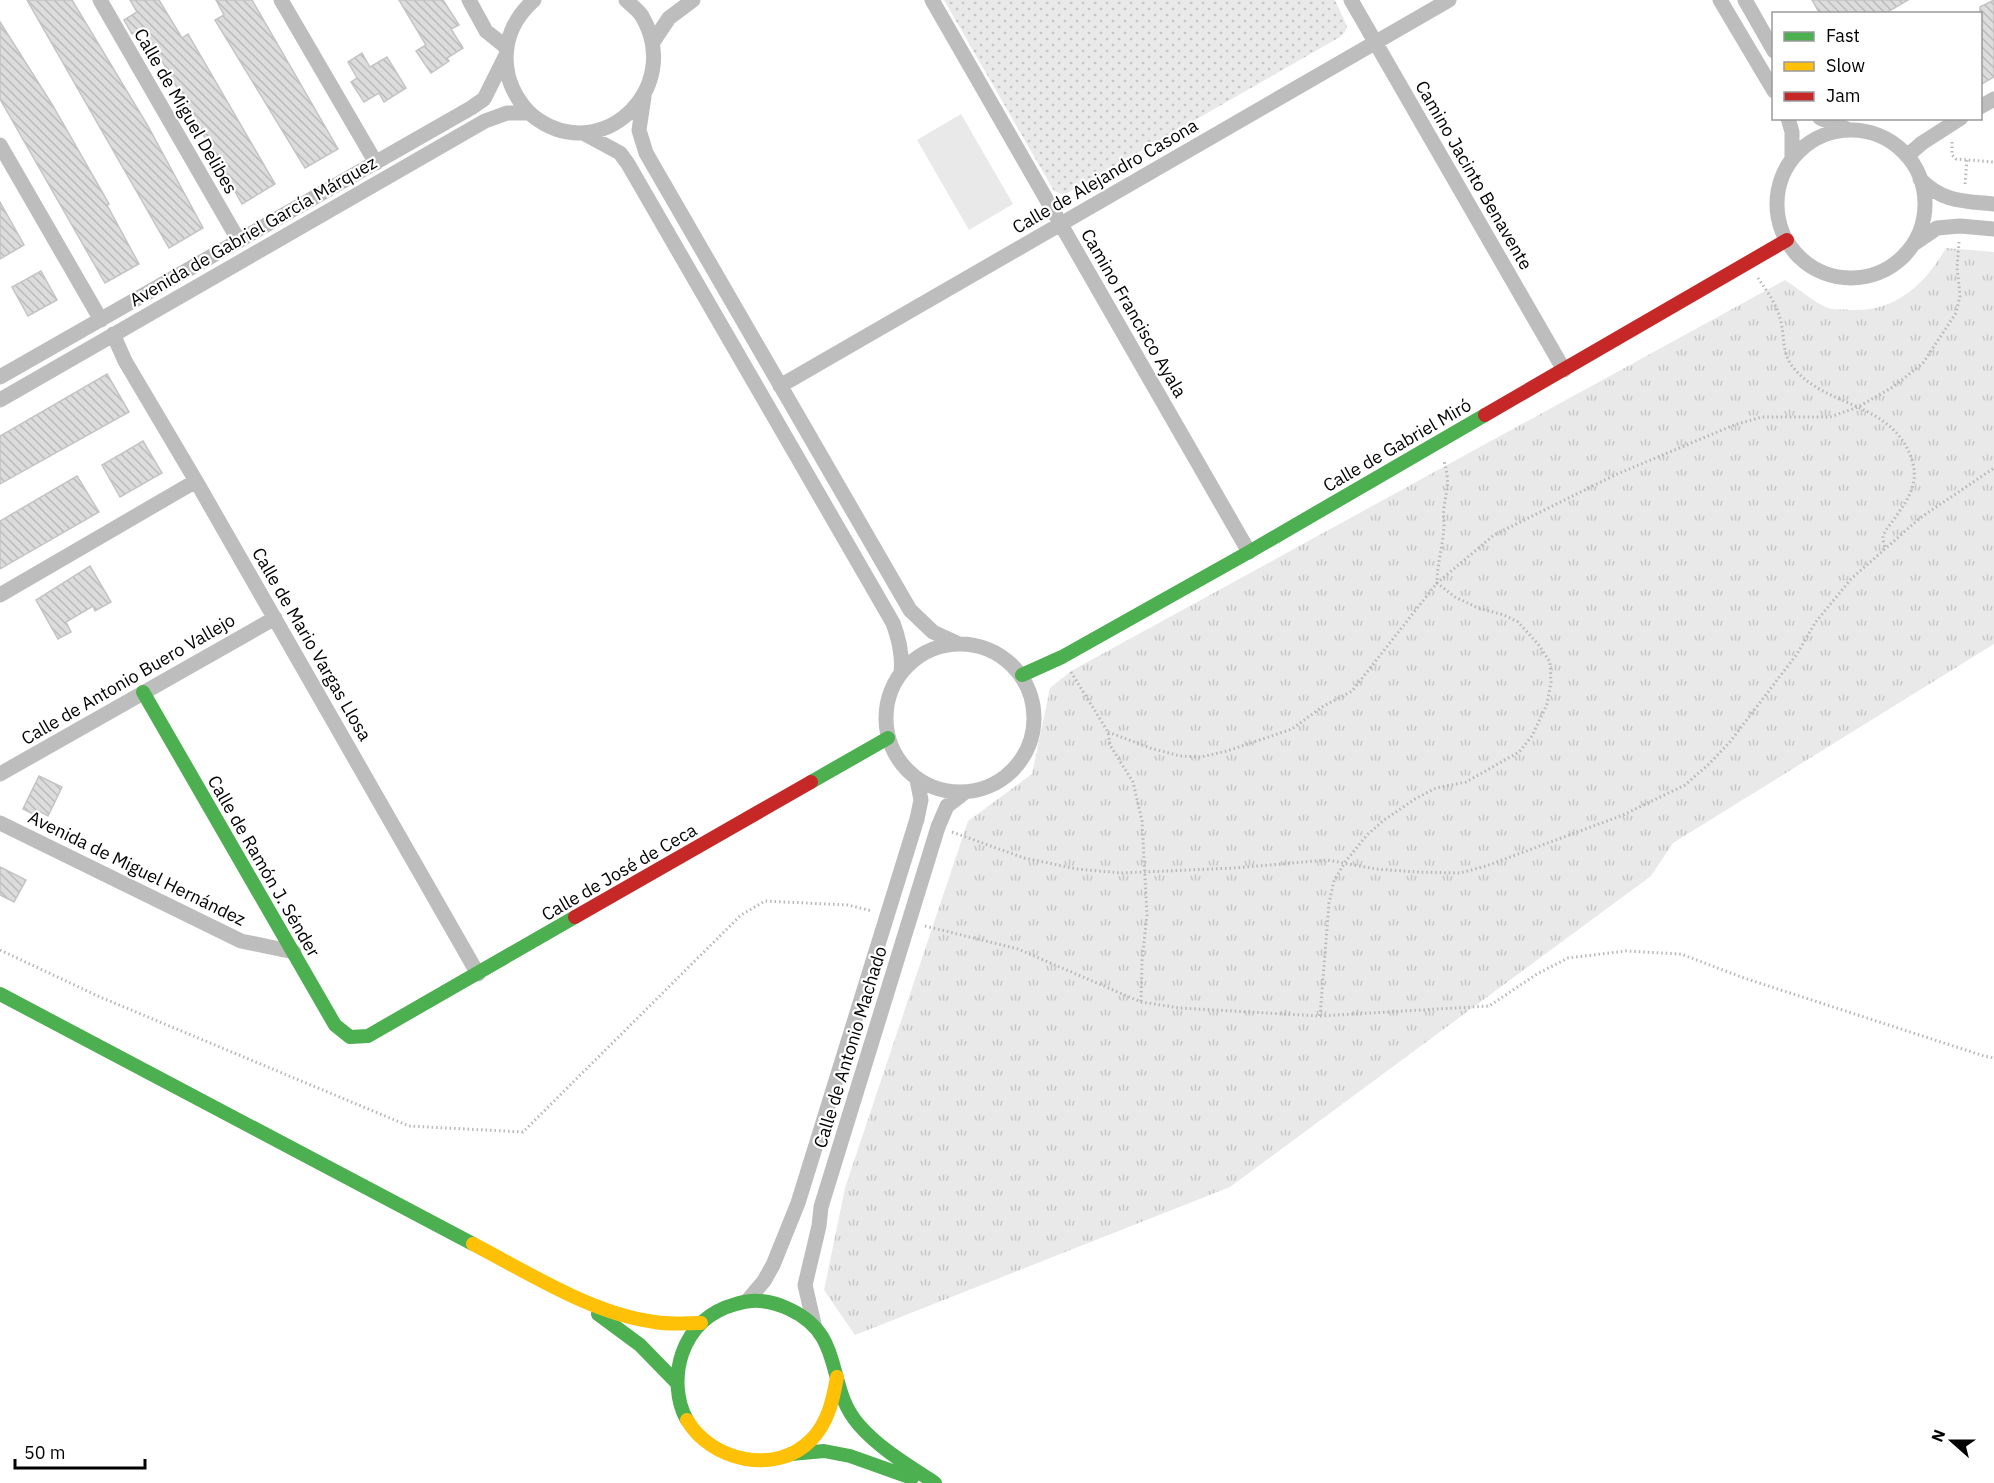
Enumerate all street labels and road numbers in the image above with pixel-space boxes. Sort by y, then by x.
street label: Calle de Miguel Delibes [129,24,243,198]
street label: Camino Jacinto Benavente [1410,76,1538,274]
street label: Calle de Alejandro Casona [1008,113,1202,239]
street label: Avenida de Gabriel García Márquez [125,151,381,311]
street label: Camino Francisco Ayala [1076,224,1192,402]
street label: Calle de Gabriel Miró [1319,393,1475,497]
street label: Calle de Mario Vargas Llosa [247,543,377,745]
street label: Calle de Antonio Buero Vallejo [17,608,239,750]
street label: Calle de Ramón J. Sénder [203,771,326,961]
street label: Avenida de Miguel Hernández [25,805,249,931]
street label: Calle de José de Ceca [537,818,701,926]
street label: Calle de Antonio Machado [808,943,892,1151]

